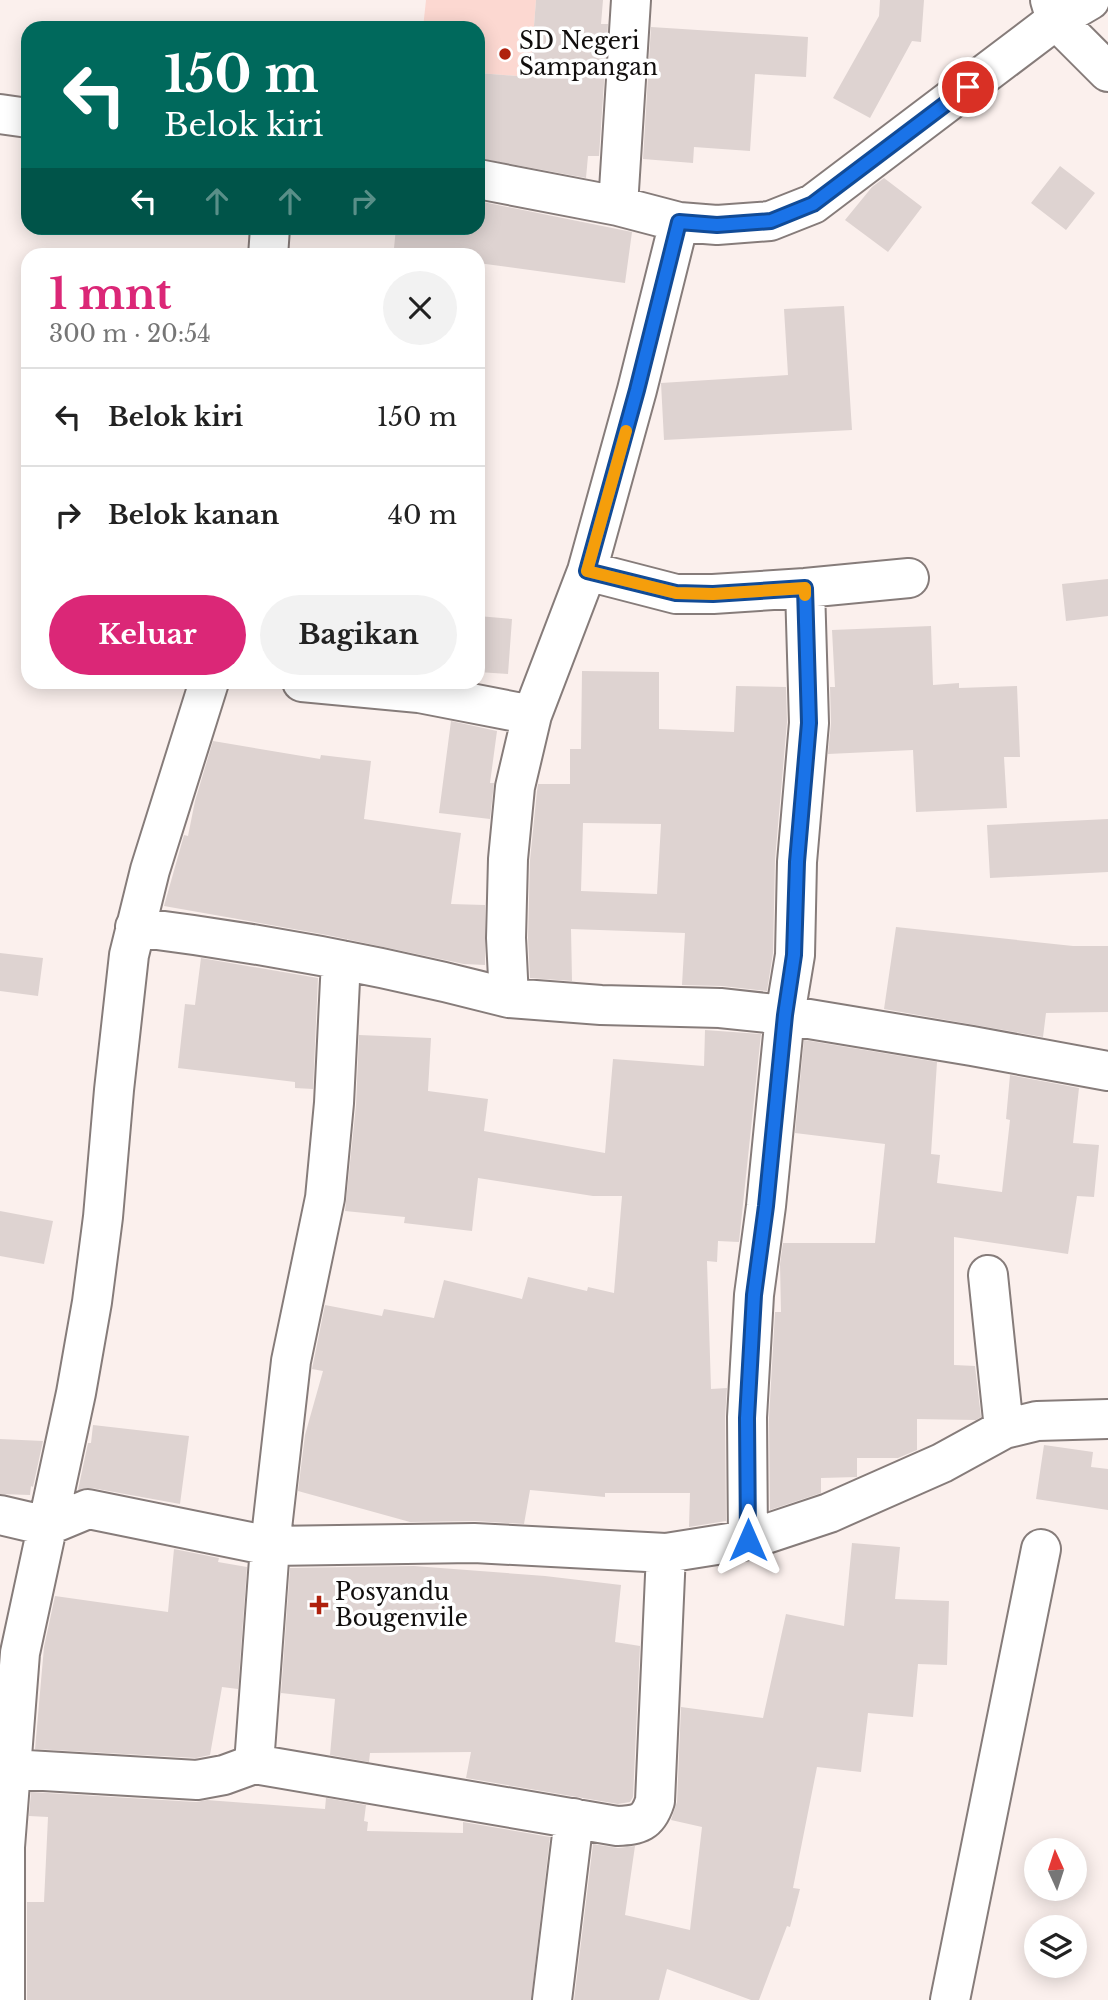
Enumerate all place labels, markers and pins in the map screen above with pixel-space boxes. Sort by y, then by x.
place label: SD Negeri Sampangan [519,27,658,81]
marker: SD Negeri Sampangan [497,46,513,62]
pin [938,57,998,117]
place label: Posyandu Bougenvile [335,1578,468,1632]
marker: Posyandu Bougenvile [309,1595,329,1615]

